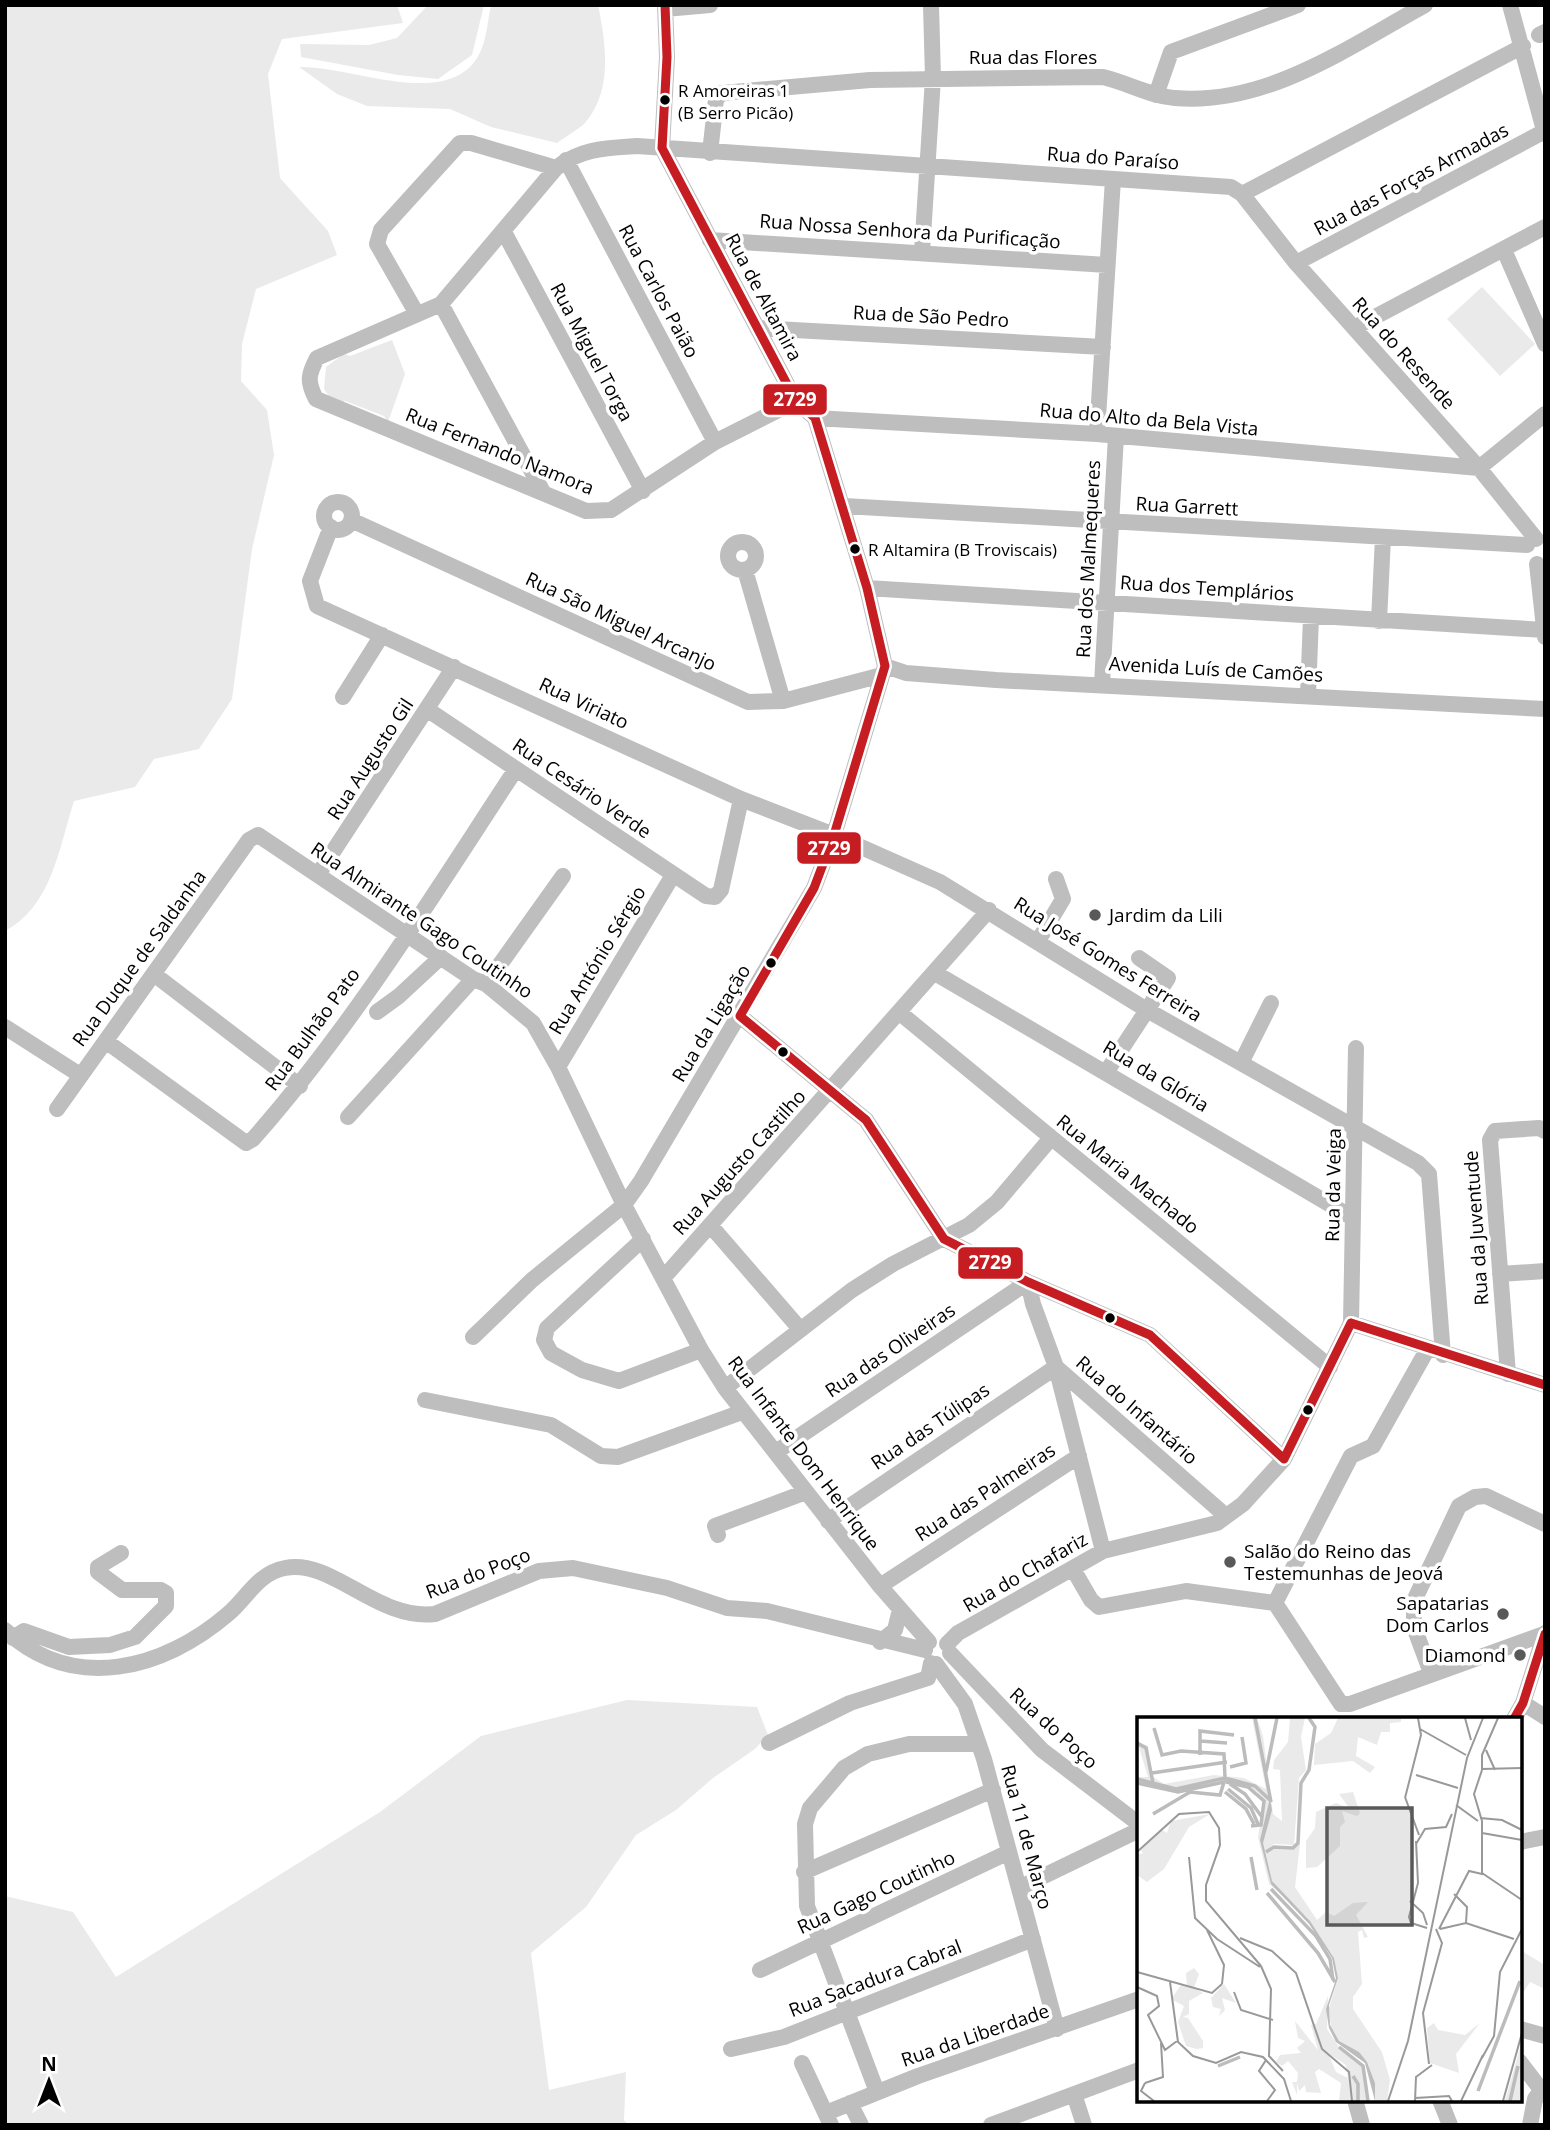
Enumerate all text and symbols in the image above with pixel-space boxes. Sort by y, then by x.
street label: Rua das Flores [969,44,1097,70]
place label: R Amoreiras 1 (B Serro Picão) [678,79,793,124]
marker: R Amoreiras 1 (B Serro Picão) [658,93,672,107]
street label: Rua das Forças Armadas [1309,117,1513,241]
street label: Rua do Paraíso [1046,140,1180,176]
street label: Rua Nossa Senhora da Purificação [758,207,1062,255]
street label: Rua Carlos Paião [613,219,705,363]
street label: Rua de Altamira [719,229,809,365]
street label: Rua Miguel Torga [544,278,640,426]
street label: Rua do Resende [1347,291,1461,415]
street label: Rua de São Pedro [852,299,1010,333]
line badge: 2729 [762,383,828,416]
text: 2729 [773,386,817,412]
street label: Rua do Alto da Bela Vista [1038,396,1260,442]
street label: Rua Fernando Namora [402,401,598,501]
street label: Rua dos Malmequeres [1070,459,1106,659]
street label: Rua Garrett [1135,490,1239,522]
place label: R Altamira (B Troviscais) [868,538,1057,561]
marker: R Altamira (B Troviscais) [848,542,862,556]
street label: Rua São Miguel Arcanjo [521,565,721,677]
street label: Rua dos Templários [1119,569,1295,607]
street label: Avenida Luís de Camões [1108,650,1324,688]
street label: Rua Viriato [535,671,633,735]
street label: Rua Augusto Gil [321,693,419,825]
street label: Rua Cesário Verde [508,732,656,844]
line badge: 2729 [796,831,862,865]
text: 2729 [807,835,851,861]
street label: Rua Almirante Gago Coutinho [306,836,538,1004]
street label: Rua Duque de Saldanha [66,865,212,1051]
street label: Rua António Sérgio [542,881,652,1039]
street label: Rua José Gomes Ferreira [1009,890,1207,1028]
place label: Jardim da Lili [1107,902,1223,928]
marker: Jardim da Lili [1087,907,1103,923]
unlabelled marker [764,956,778,970]
street label: Rua da Ligação [666,959,756,1087]
street label: Rua Bulhão Pato [258,962,366,1096]
street label: Rua da Glória [1098,1034,1214,1118]
unlabelled marker [776,1045,790,1059]
street label: Rua Augusto Castilho [667,1084,811,1240]
street label: Rua Maria Machado [1051,1108,1205,1240]
street label: Rua da Veiga [1319,1128,1347,1242]
street label: Rua da Juventude [1458,1150,1494,1306]
line badge: 2729 [957,1246,1024,1280]
text: 2729 [968,1249,1012,1275]
street label: Rua das Oliveiras [820,1297,960,1403]
unlabelled marker [1103,1311,1117,1325]
street label: Rua Infante Dom Henrique [722,1350,886,1556]
street label: Rua do Infantário [1070,1350,1204,1470]
street label: Rua das Túlipas [866,1377,994,1475]
unlabelled marker [1301,1403,1315,1417]
street label: Rua das Palmeiras [910,1437,1060,1547]
street label: Rua do Chafariz [958,1526,1092,1618]
place label: Salão do Reino das Testemunhas de Jeová [1244,1538,1443,1586]
street label: Rua do Poço [422,1541,534,1605]
marker: Salão do Reino das Testemunhas de Jeová [1222,1554,1238,1570]
place label: Sapatarias Dom Carlos [1386,1590,1489,1638]
marker: Sapatarias Dom Carlos [1495,1606,1511,1622]
place label: Diamond [1425,1642,1506,1668]
marker: Diamond [1512,1647,1528,1663]
street label: Rua do Poço [1004,1681,1104,1775]
inset map [1137,1717,1522,2102]
street label: Rua 11 de Março [995,1762,1059,1912]
street label: Rua Gago Coutinho [793,1844,959,1940]
street label: Rua Sacadura Cabral [785,1933,965,2023]
street label: Rua da Liberdade [897,1997,1053,2073]
north arrow [14,2046,84,2116]
text: N [41,2051,57,2077]

